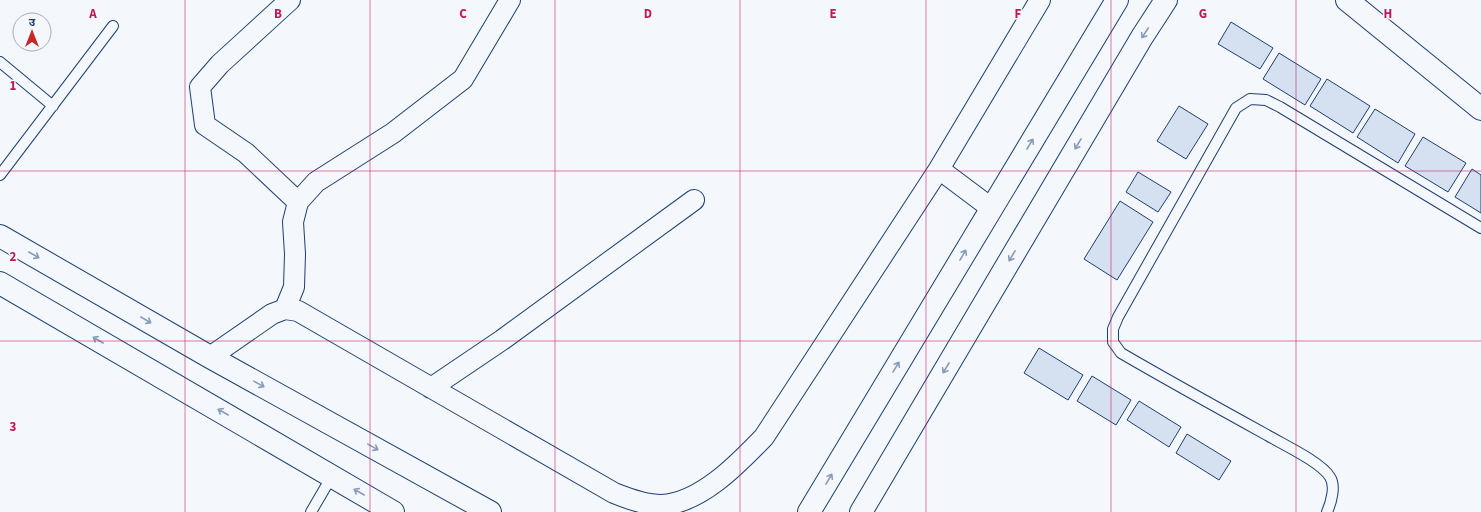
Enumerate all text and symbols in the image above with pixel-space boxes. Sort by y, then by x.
text: A [88,5,97,23]
text: B [274,5,282,23]
text: C [459,5,467,23]
text: D [644,5,652,23]
text: E [829,5,837,23]
text: F [1015,5,1022,23]
text: G [1199,5,1207,23]
text: H [1384,5,1392,23]
north arrow [12,12,52,52]
text: उ [29,15,36,30]
one-way arrow [1141,27,1149,38]
text: 1 [10,77,17,95]
one-way arrow [1026,138,1034,150]
one-way arrow [1074,138,1082,150]
text: 2 [10,248,17,266]
one-way arrow [959,249,967,261]
one-way arrow [1008,250,1016,261]
one-way arrow [28,252,40,260]
one-way arrow [140,317,152,325]
one-way arrow [92,336,104,344]
one-way arrow [892,361,900,373]
one-way arrow [941,362,949,374]
one-way arrow [253,381,265,389]
one-way arrow [217,408,229,416]
text: 3 [10,418,17,436]
one-way arrow [367,444,379,452]
one-way arrow [826,473,834,485]
one-way arrow [353,488,365,496]

